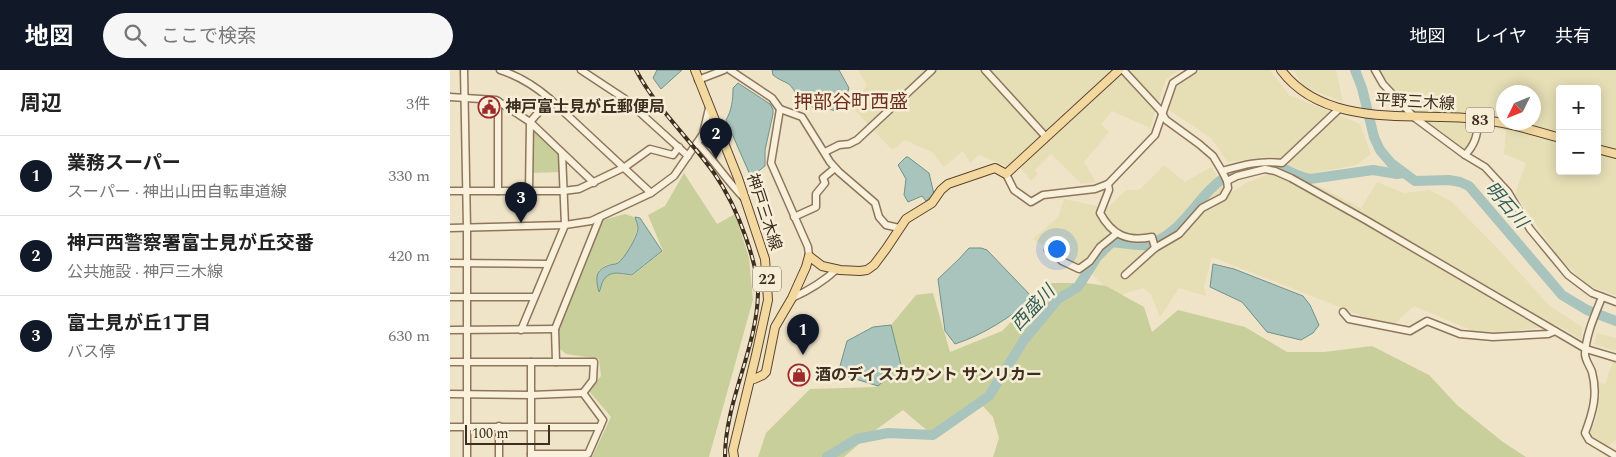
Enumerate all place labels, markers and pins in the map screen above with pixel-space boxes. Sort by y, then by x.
public building icon: 神戸富士見が丘郵便局 [477,95,501,119]
place label: 神戸富士見が丘郵便局 [505,95,665,119]
pin: 2 [700,118,732,159]
pin: 3 [505,182,537,223]
pin: 1 [787,314,819,355]
shop icon: 酒のディスカウント サンリカー [787,363,811,387]
place label: 酒のディスカウント サンリカー [815,363,1042,387]

